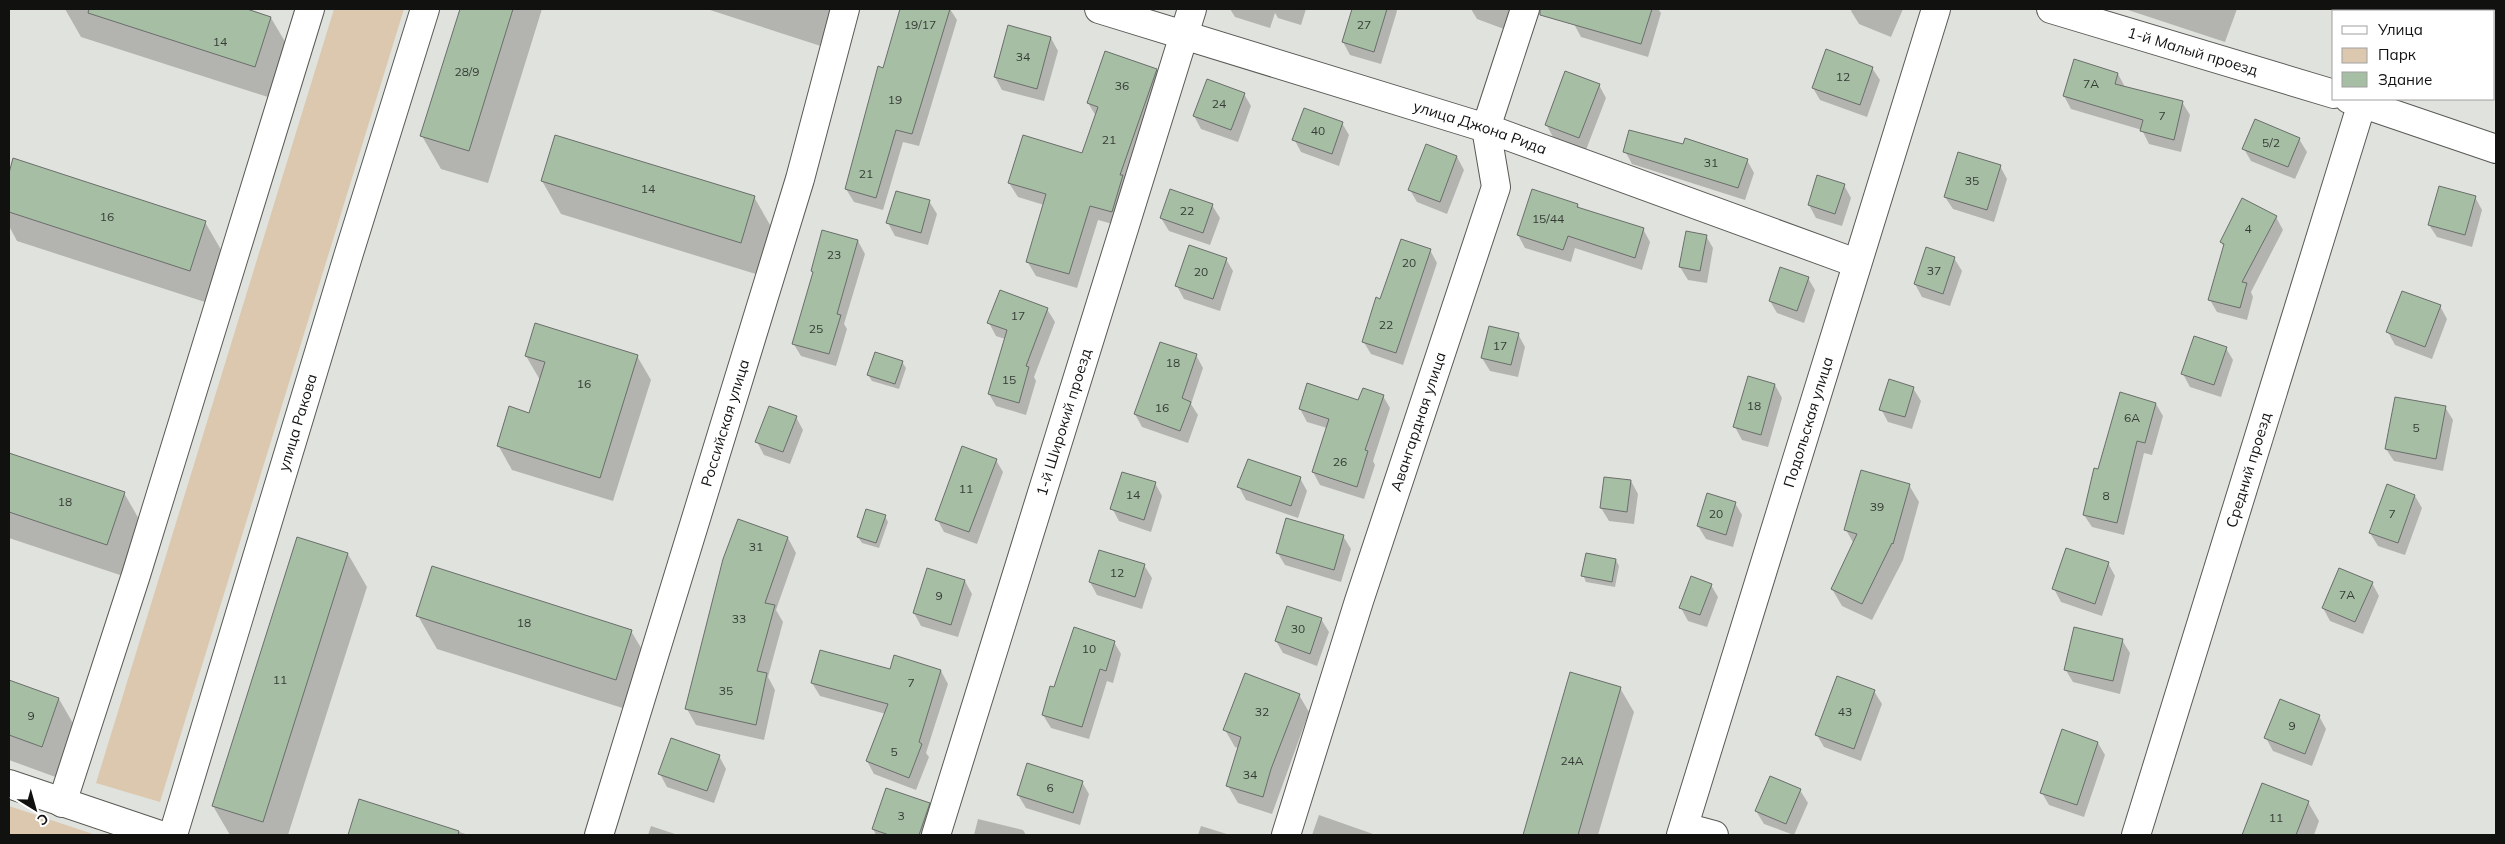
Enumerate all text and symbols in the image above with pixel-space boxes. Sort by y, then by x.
legend [2332,10,2495,100]
house number: 19/17 [904,17,936,32]
house number: 27 [1357,17,1371,32]
text: Улица [2377,20,2423,39]
street label: 1-й Малый проезд [2125,23,2260,80]
house number: 14 [213,34,227,49]
text: Парк [2378,45,2417,64]
house number: 34 [1016,49,1030,64]
house number: 28/9 [454,64,480,79]
house number: 12 [1836,69,1850,84]
text: Здание [2378,70,2432,89]
house number: 7А [2083,76,2099,91]
house number: 36 [1115,78,1129,93]
house number: 19 [888,92,902,107]
house number: 24 [1212,96,1226,111]
street label: улица Джона Рида [1411,96,1549,158]
house number: 7 [2158,108,2166,123]
house number: 40 [1311,123,1325,138]
house number: 21 [1102,132,1116,147]
house number: 5/2 [2262,135,2280,150]
house number: 31 [1704,155,1718,170]
house number: 21 [859,166,873,181]
house number: 35 [1965,173,1979,188]
house number: 14 [641,181,655,196]
house number: 22 [1180,203,1194,218]
house number: 16 [100,209,114,224]
house number: 15/44 [1532,211,1564,226]
house number: 4 [2244,221,2252,236]
house number: 23 [827,247,841,262]
house number: 20 [1402,255,1416,270]
house number: 37 [1927,263,1941,278]
house number: 20 [1194,264,1208,279]
house number: 17 [1011,308,1025,323]
house number: 22 [1379,317,1393,332]
house number: 25 [809,321,823,336]
house number: 17 [1493,338,1507,353]
street label: 1-й Широкий проезд [1032,346,1095,498]
street label: Авангардная улица [1386,349,1450,494]
street label: Подольская улица [1779,354,1837,490]
house number: 18 [1166,355,1180,370]
street label: Российская улица [696,357,753,489]
street label: улица Ракова [274,371,321,473]
house number: 15 [1002,372,1016,387]
house number: 16 [577,376,591,391]
house number: 18 [1747,398,1761,413]
house number: 16 [1155,400,1169,415]
house number: 6А [2124,410,2140,425]
street label: Средний проезд [2221,410,2275,530]
house number: 5 [2412,420,2420,435]
house number: 26 [1333,454,1347,469]
house number: 11 [959,481,973,496]
house number: 14 [1126,487,1140,502]
house number: 8 [2102,488,2110,503]
house number: 18 [58,494,72,509]
house number: 39 [1870,499,1884,514]
house number: 20 [1709,506,1723,521]
house number: 7 [2388,506,2396,521]
house number: 31 [749,539,763,554]
house number: 12 [1110,565,1124,580]
house number: 7А [2339,587,2355,602]
house number: 9 [935,588,943,603]
house number: 33 [732,611,746,626]
house number: 18 [517,615,531,630]
house number: 30 [1291,621,1305,636]
house number: 10 [1082,641,1096,656]
house number: 11 [273,672,287,687]
house number: 7 [907,675,915,690]
house number: 35 [719,683,733,698]
house number: 32 [1255,704,1269,719]
house number: 43 [1838,704,1852,719]
house number: 9 [27,708,35,723]
house number: 9 [2288,718,2296,733]
house number: 5 [890,744,898,759]
house number: 24А [1560,753,1584,768]
house number: 34 [1243,767,1257,782]
house number: 6 [1046,780,1054,795]
north arrow [10,784,60,834]
house number: 3 [897,808,905,823]
text: С [34,809,52,829]
house number: 11 [2269,810,2283,825]

